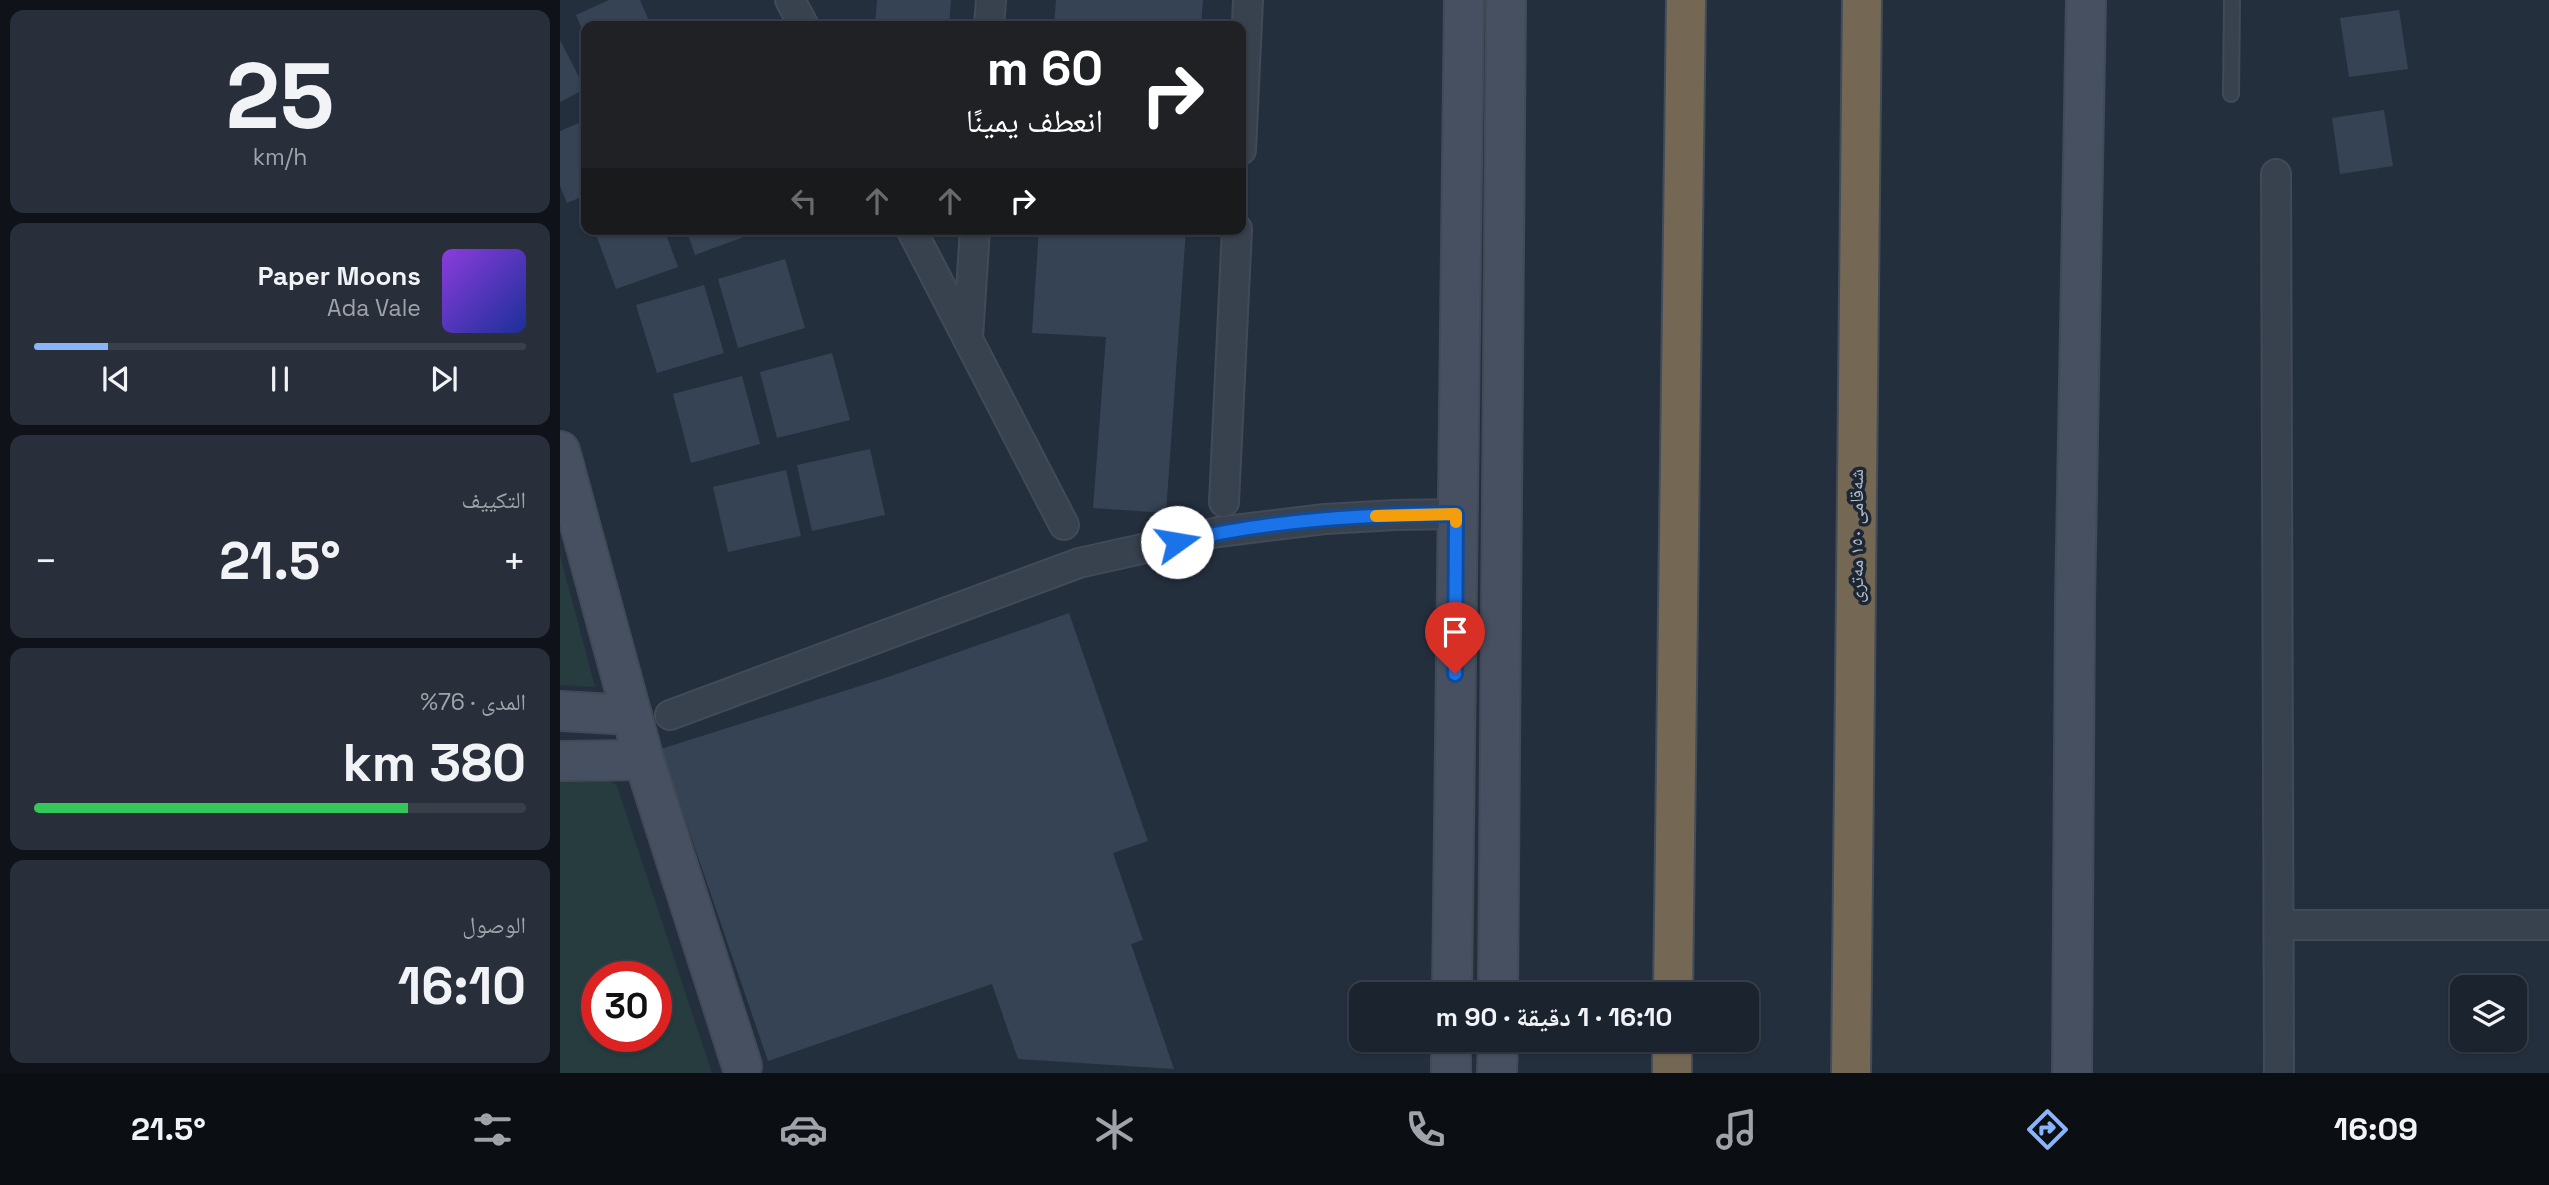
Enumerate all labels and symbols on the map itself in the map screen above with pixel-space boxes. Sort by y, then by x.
street label: شەقامی ١٥٠ مەتری [1844,469,1869,603]
position arrow [1140,505,1214,579]
pin [1425,602,1485,674]
speed limit sign: 30 [581,961,672,1052]

